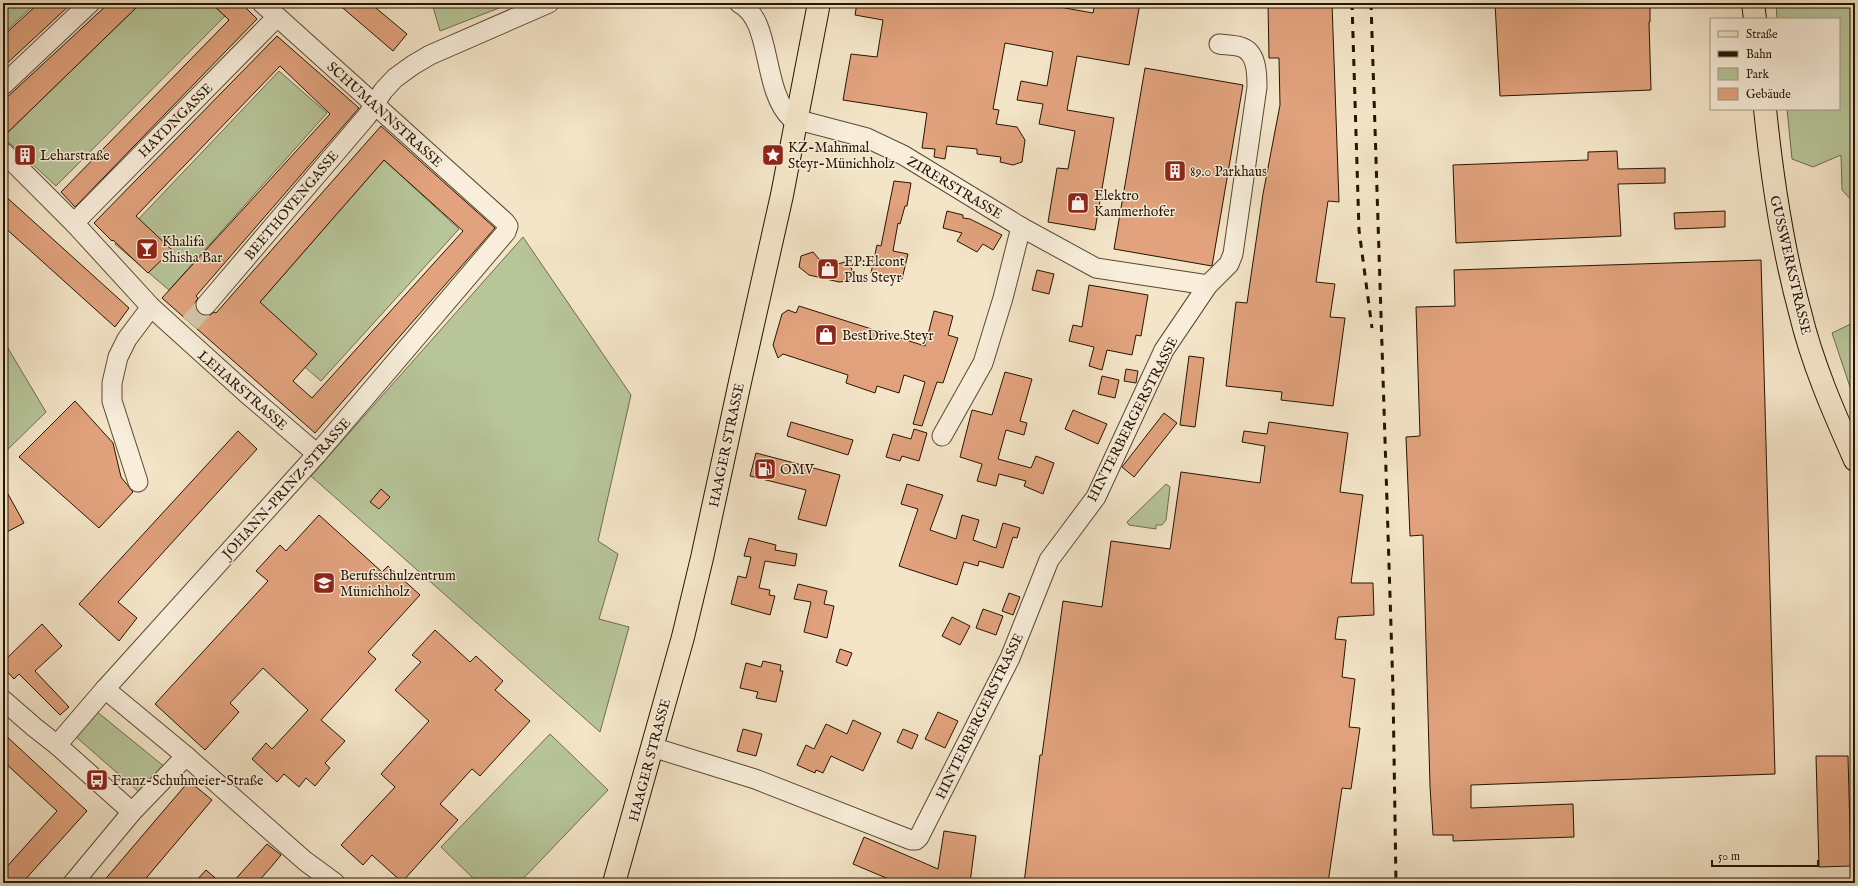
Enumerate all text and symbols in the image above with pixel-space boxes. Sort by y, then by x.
legend [1710,18,1840,110]
text: Straße [1746,27,1778,42]
text: Bahn [1746,47,1773,62]
street label: SCHUMANNSTRASSE [323,58,446,172]
text: Park [1746,67,1769,82]
street label: HAYDNGASSE [135,79,217,162]
text: Gebäude [1746,87,1791,102]
place label: KZ-Mahnmal Steyr-Münichholz [788,139,896,173]
building icon: Leharstraße [12,142,38,168]
place icon: KZ-Mahnmal Steyr-Münichholz [760,142,786,168]
place label: Leharstraße [40,147,110,165]
street label: BEETHOVENGASSE [241,147,343,264]
street label: ZIRERSTRASSE [903,152,1006,224]
building icon: 89.0 Parkhaus [1162,158,1188,184]
place label: 89.0 Parkhaus [1190,163,1267,181]
place label: Elektro Kammerhofer [1094,187,1175,221]
shop icon: Elektro Kammerhofer [1065,190,1091,216]
street label: GUSSWERKSTRASSE [1765,194,1815,337]
place label: Khalifa Shisha Bar [162,233,222,267]
bar icon: Khalifa Shisha Bar [134,236,160,262]
place label: EP:Elcont Plus Steyr [844,253,905,287]
shop icon: EP:Elcont Plus Steyr [815,256,841,282]
shop icon: BestDrive Steyr [813,322,839,348]
place label: BestDrive Steyr [842,327,934,345]
street label: HINTERBERGERSTRASSE [1083,334,1183,505]
street label: LEHARSTRASSE [194,347,291,435]
street label: HAAGER STRASSE [705,381,749,509]
street label: JOHANN-PRINZ-STRASSE [217,414,355,564]
fuel station icon: OMV [752,456,778,482]
place label: OMV [780,461,815,479]
place label: Berufsschulzentrum Münichholz [340,567,456,601]
school or university icon: Berufsschulzentrum Münichholz [311,570,337,596]
street label: HINTERBERGERSTRASSE [932,630,1028,803]
street label: HAAGER STRASSE [625,696,675,824]
bus stop icon: Franz-Schuhmeier-Straße [84,767,110,793]
place label: Franz-Schuhmeier-Straße [112,772,264,790]
scale bar [1712,842,1818,868]
text: 50 m [1718,849,1740,864]

